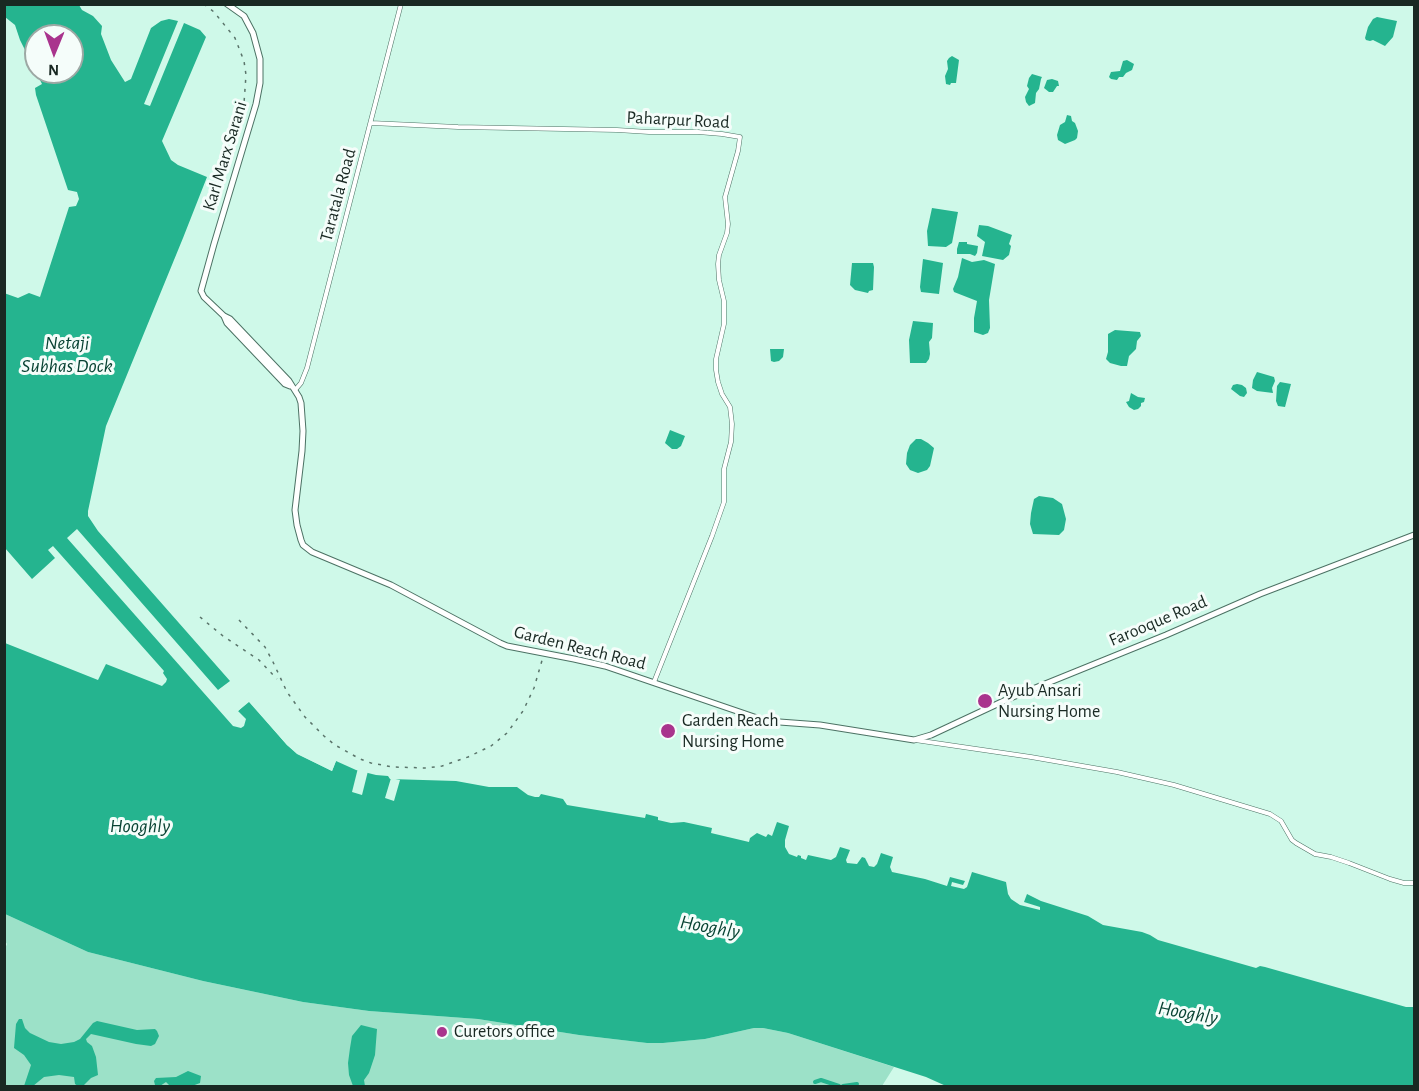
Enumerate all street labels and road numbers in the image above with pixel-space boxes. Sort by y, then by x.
street label: Karl Marx Sarani [198,99,252,213]
street label: Paharpur Road [626,107,730,133]
street label: Taratala Road [315,146,361,244]
street label: Farooque Road [1106,591,1210,651]
street label: Garden Reach Road [512,621,648,675]

